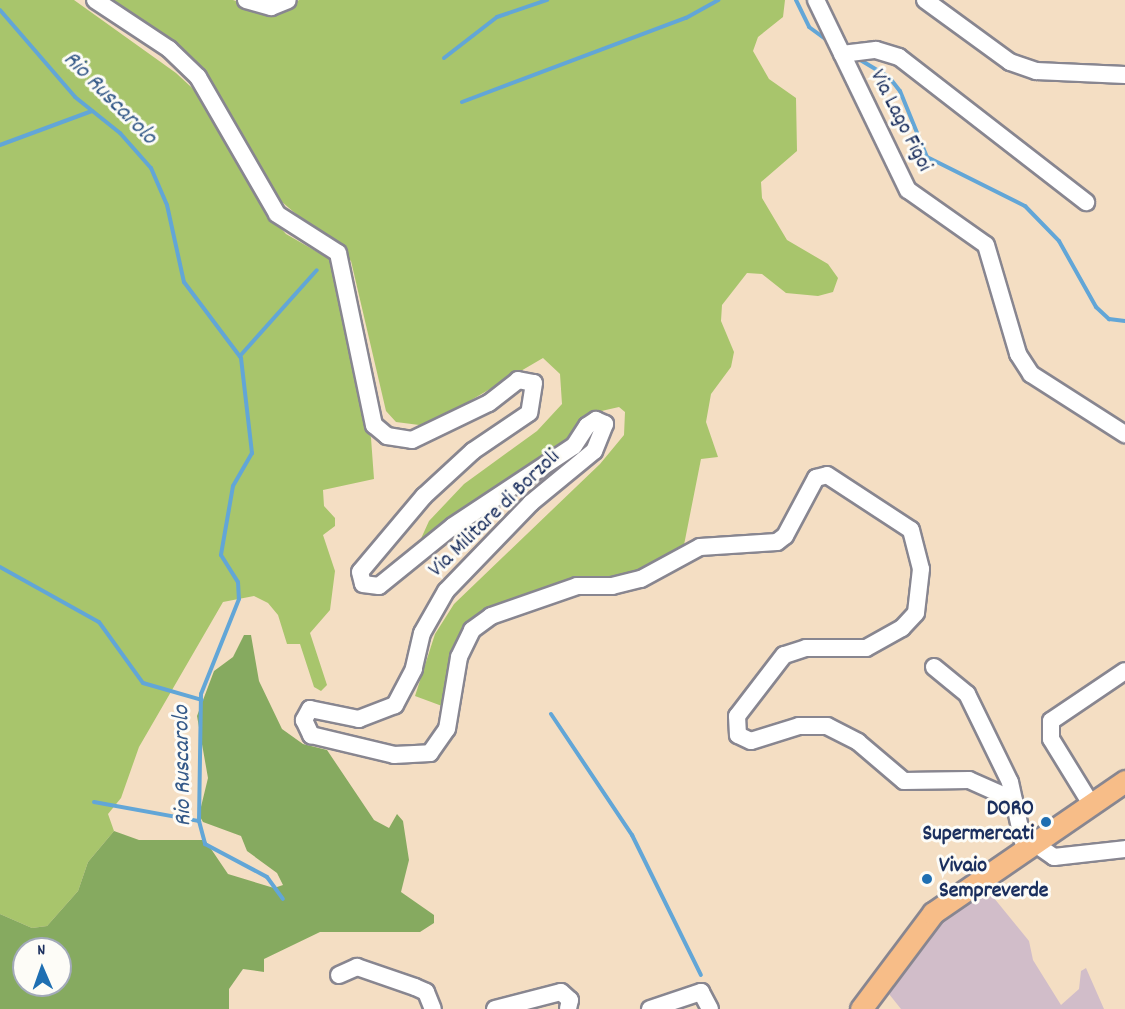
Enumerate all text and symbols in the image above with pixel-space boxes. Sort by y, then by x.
water label: Rio Ruscarolo [56,46,162,152]
street label: Via Lago Figoi [863,66,937,176]
street label: Via Militare di Borzoli [424,445,566,583]
water label: Rio Ruscarolo [169,705,199,827]
place label: DORO Supermercati [923,796,1034,848]
marker: DORO Supermercati [1039,815,1053,829]
place label: Vivaio Sempreverde [939,853,1048,904]
marker: Vivaio Sempreverde [920,872,934,886]
north arrow [12,937,72,997]
text: N [37,939,46,962]

